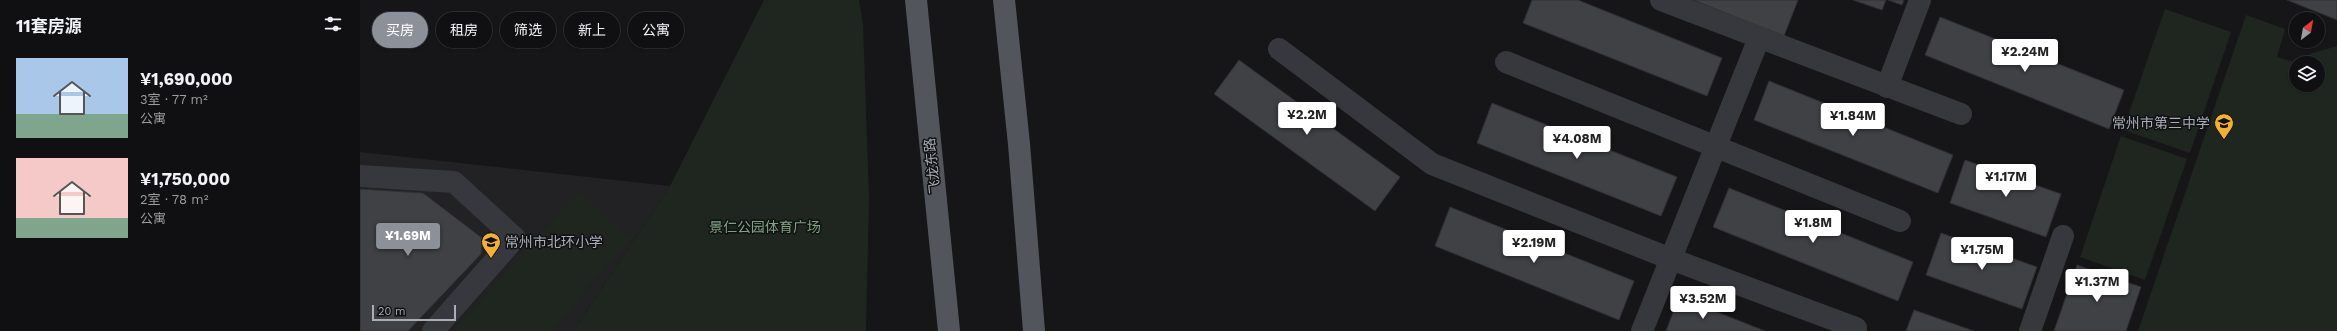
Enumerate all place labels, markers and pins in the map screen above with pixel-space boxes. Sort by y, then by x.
pin: ¥2.24M [1992,39,2058,73]
pin: ¥2.2M [1279,102,1335,136]
pin: ¥1.84M [1820,103,1886,137]
school or university icon: 常州市第三中学 [2213,112,2235,140]
place label: 常州市第三中学 [2112,115,2210,131]
pin: ¥4.08M [1544,126,1610,160]
pin: ¥1.17M [1973,164,2039,198]
pin: ¥1.8M [1785,210,1841,244]
pin: ¥1.69M [375,223,441,257]
pin: ¥2.19M [1501,230,1567,264]
school or university icon: 常州市北环小学 [480,231,502,259]
place label: 常州市北环小学 [505,234,603,250]
pin: ¥1.75M [1949,237,2015,271]
pin: ¥1.37M [2064,269,2130,303]
pin: ¥3.52M [1670,286,1736,320]

